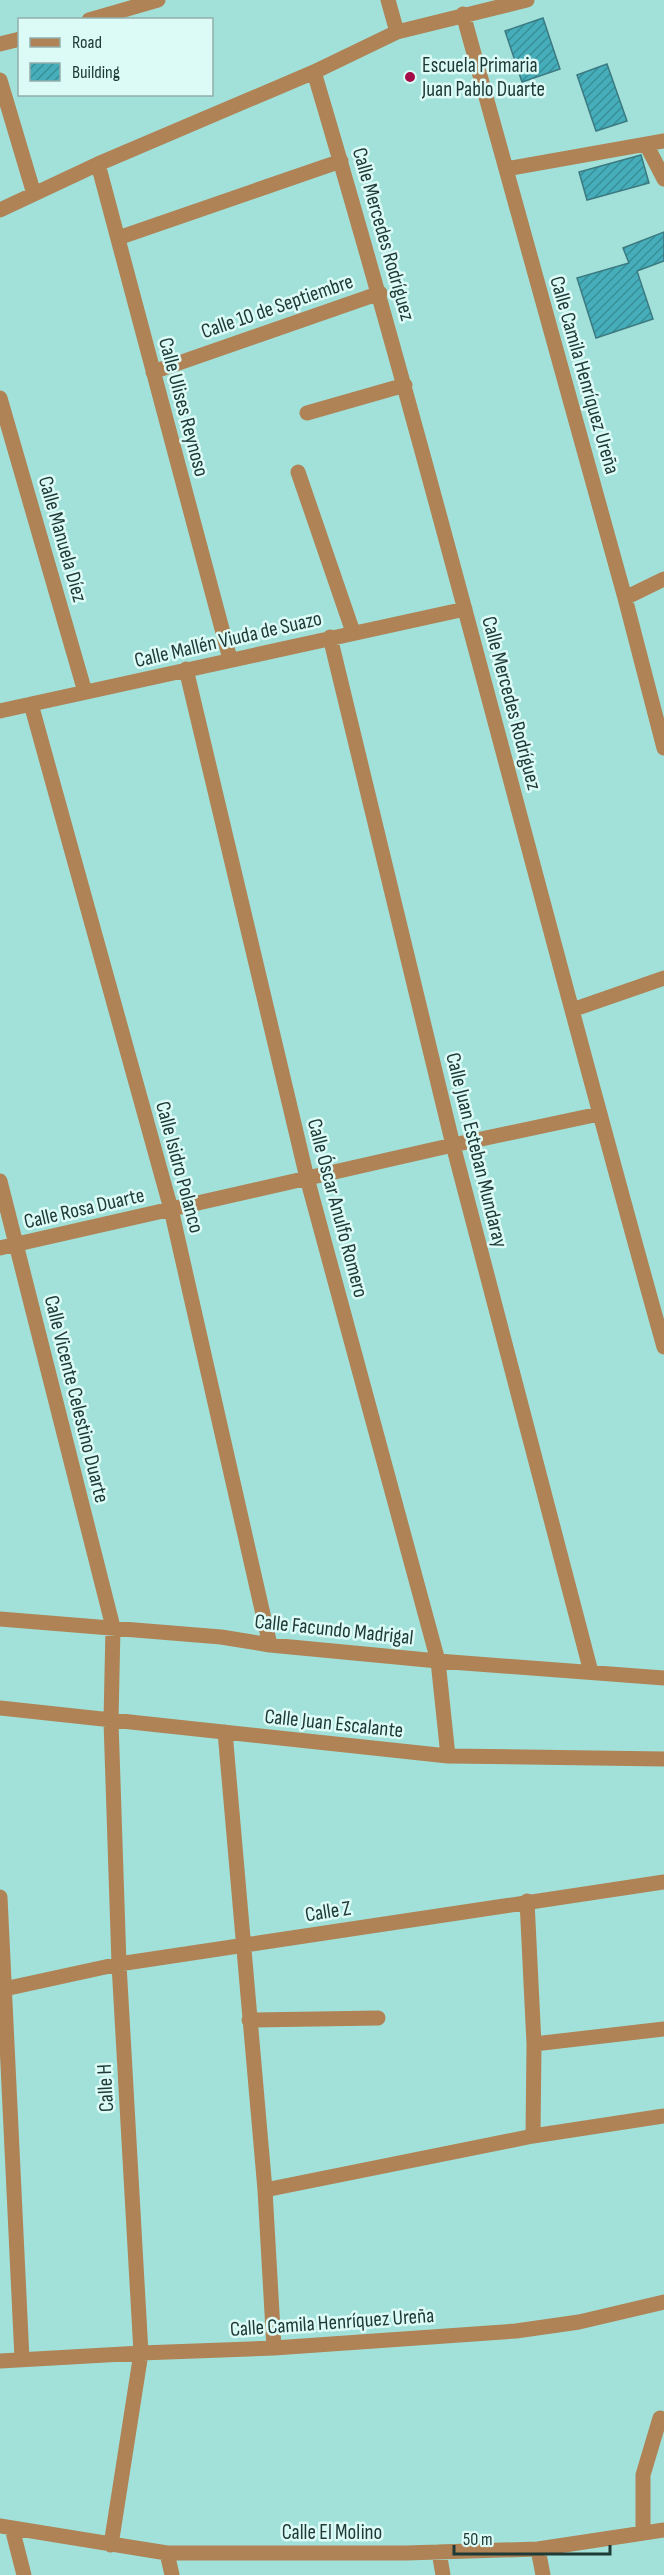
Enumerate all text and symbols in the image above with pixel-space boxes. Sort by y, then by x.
legend [18,18,213,96]
text: Road [72,32,102,53]
place label: Escuela Primaria Juan Pablo Duarte [421,53,545,102]
text: Building [72,62,120,83]
marker: Escuela Primaria Juan Pablo Duarte [403,70,417,84]
street label: Calle Mercedes Rodríguez [347,145,420,324]
street label: Calle 10 de Septiembre [198,269,357,344]
street label: Calle Camila Henríquez Ureña [544,273,625,477]
street label: Calle Ulises Reynoso [153,335,214,479]
street label: Calle Manuela Díez [33,473,93,605]
street label: Calle Mallén Viuda de Suazo [132,606,324,673]
street label: Calle Mercedes Rodríguez [476,613,547,793]
street label: Calle Juan Esteban Mundaray [440,1050,513,1250]
street label: Calle Isidro Polanco [150,1099,209,1236]
street label: Calle Óscar Anulfo Romero [302,1116,373,1300]
street label: Calle Rosa Duarte [22,1183,147,1234]
street label: Calle Vicente Celestino Duarte [39,1293,114,1505]
street label: Calle Facundo Madrigal [253,1609,415,1650]
street label: Calle Juan Escalante [263,1704,404,1743]
street label: Calle Z [303,1895,353,1927]
street label: Calle H [92,2063,119,2113]
street label: Calle Camila Henríquez Ureña [229,2303,435,2342]
scale bar [454,2518,610,2556]
street label: Calle El Molino [282,2520,382,2545]
text: 50 m [463,2529,493,2550]

